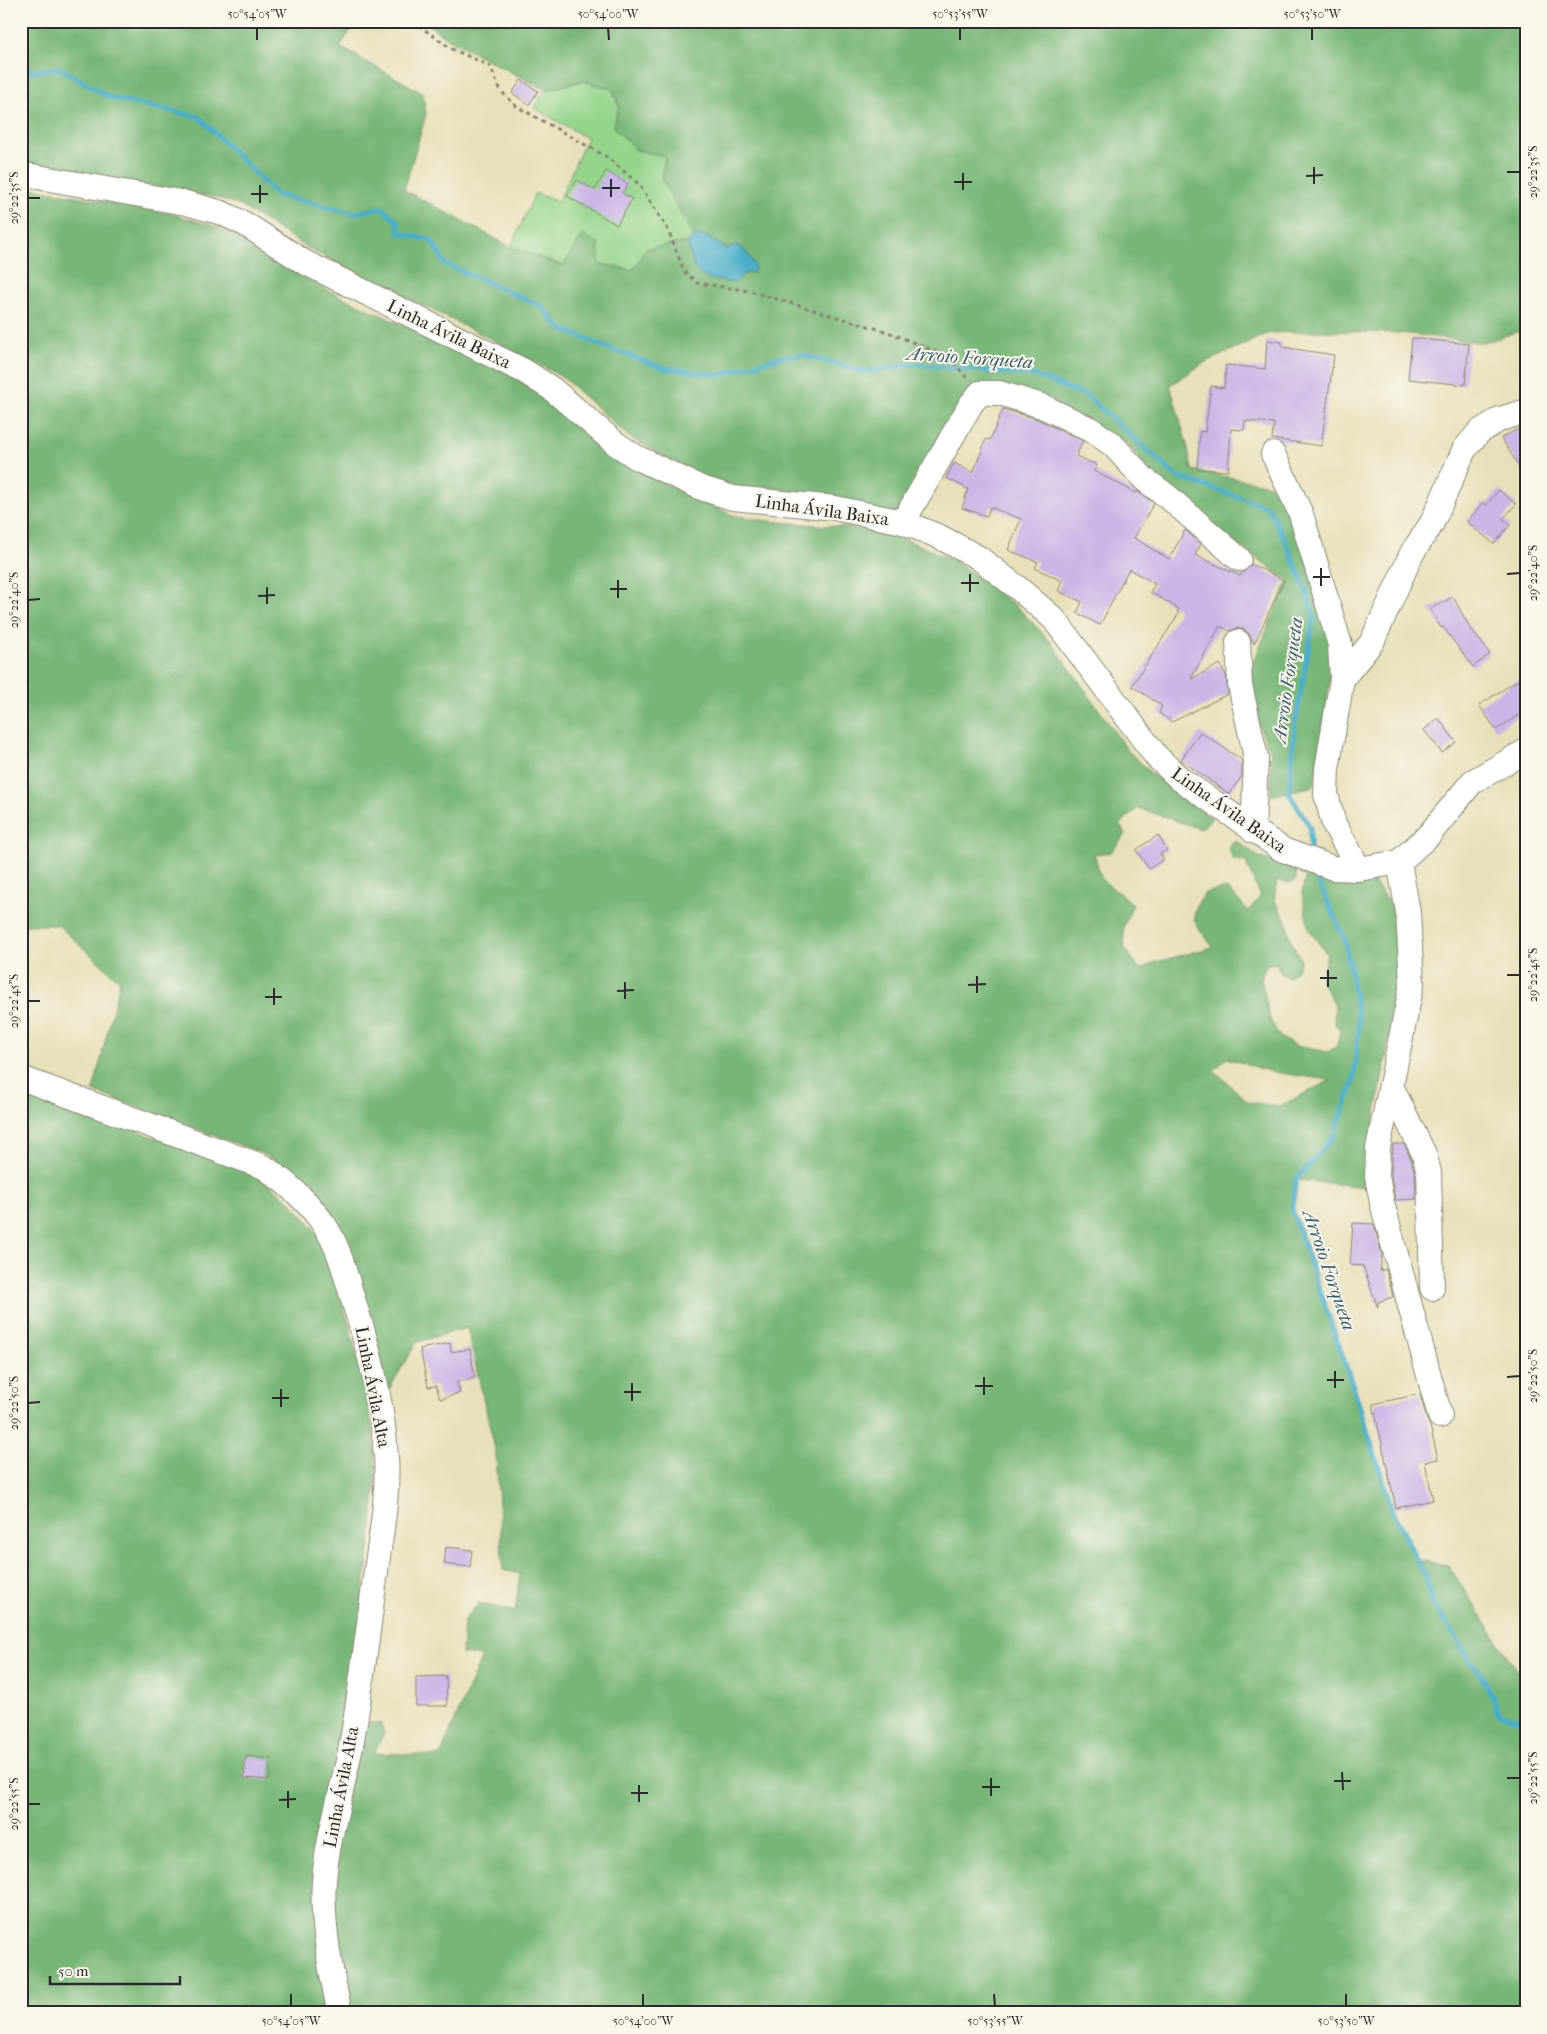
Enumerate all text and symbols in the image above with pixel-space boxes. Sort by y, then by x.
text: 50°54'05"W [227,7,288,21]
text: 50°54'00"W [578,7,640,21]
text: 50°53'55"W [932,7,989,21]
text: 50°53'50"W [1283,7,1342,21]
text: 29°22'35"S [1526,146,1540,198]
text: 29°22'35"S [7,172,21,224]
street label: Linha Ávila Baixa [384,295,515,374]
water label: Arroio Forqueta [904,342,1034,373]
street label: Linha Ávila Baixa [754,490,891,530]
text: 29°22'40"S [1526,545,1540,601]
text: 29°22'40"S [7,572,21,628]
water label: Arroio Forqueta [1268,616,1308,746]
street label: Linha Ávila Baixa [1168,762,1291,858]
text: 29°22'45"S [1526,948,1540,1002]
text: 29°22'45"S [7,974,21,1028]
water label: Arroio Forqueta [1297,1205,1360,1334]
street label: Linha Ávila Alta [350,1325,396,1450]
text: 29°22'50"S [1526,1349,1540,1403]
text: 29°22'50"S [7,1376,21,1430]
street label: Linha Ávila Alta [318,1724,364,1849]
text: 29°22'55"S [1526,1752,1540,1804]
text: 29°22'55"S [7,1778,21,1830]
scale bar [50,1954,180,1986]
text: 50 m [58,1962,89,1980]
text: 50°54'05"W [261,2014,322,2028]
text: 50°54'00"W [613,2014,675,2028]
text: 50°53'55"W [967,2014,1024,2028]
text: 50°53'50"W [1317,2014,1376,2028]

